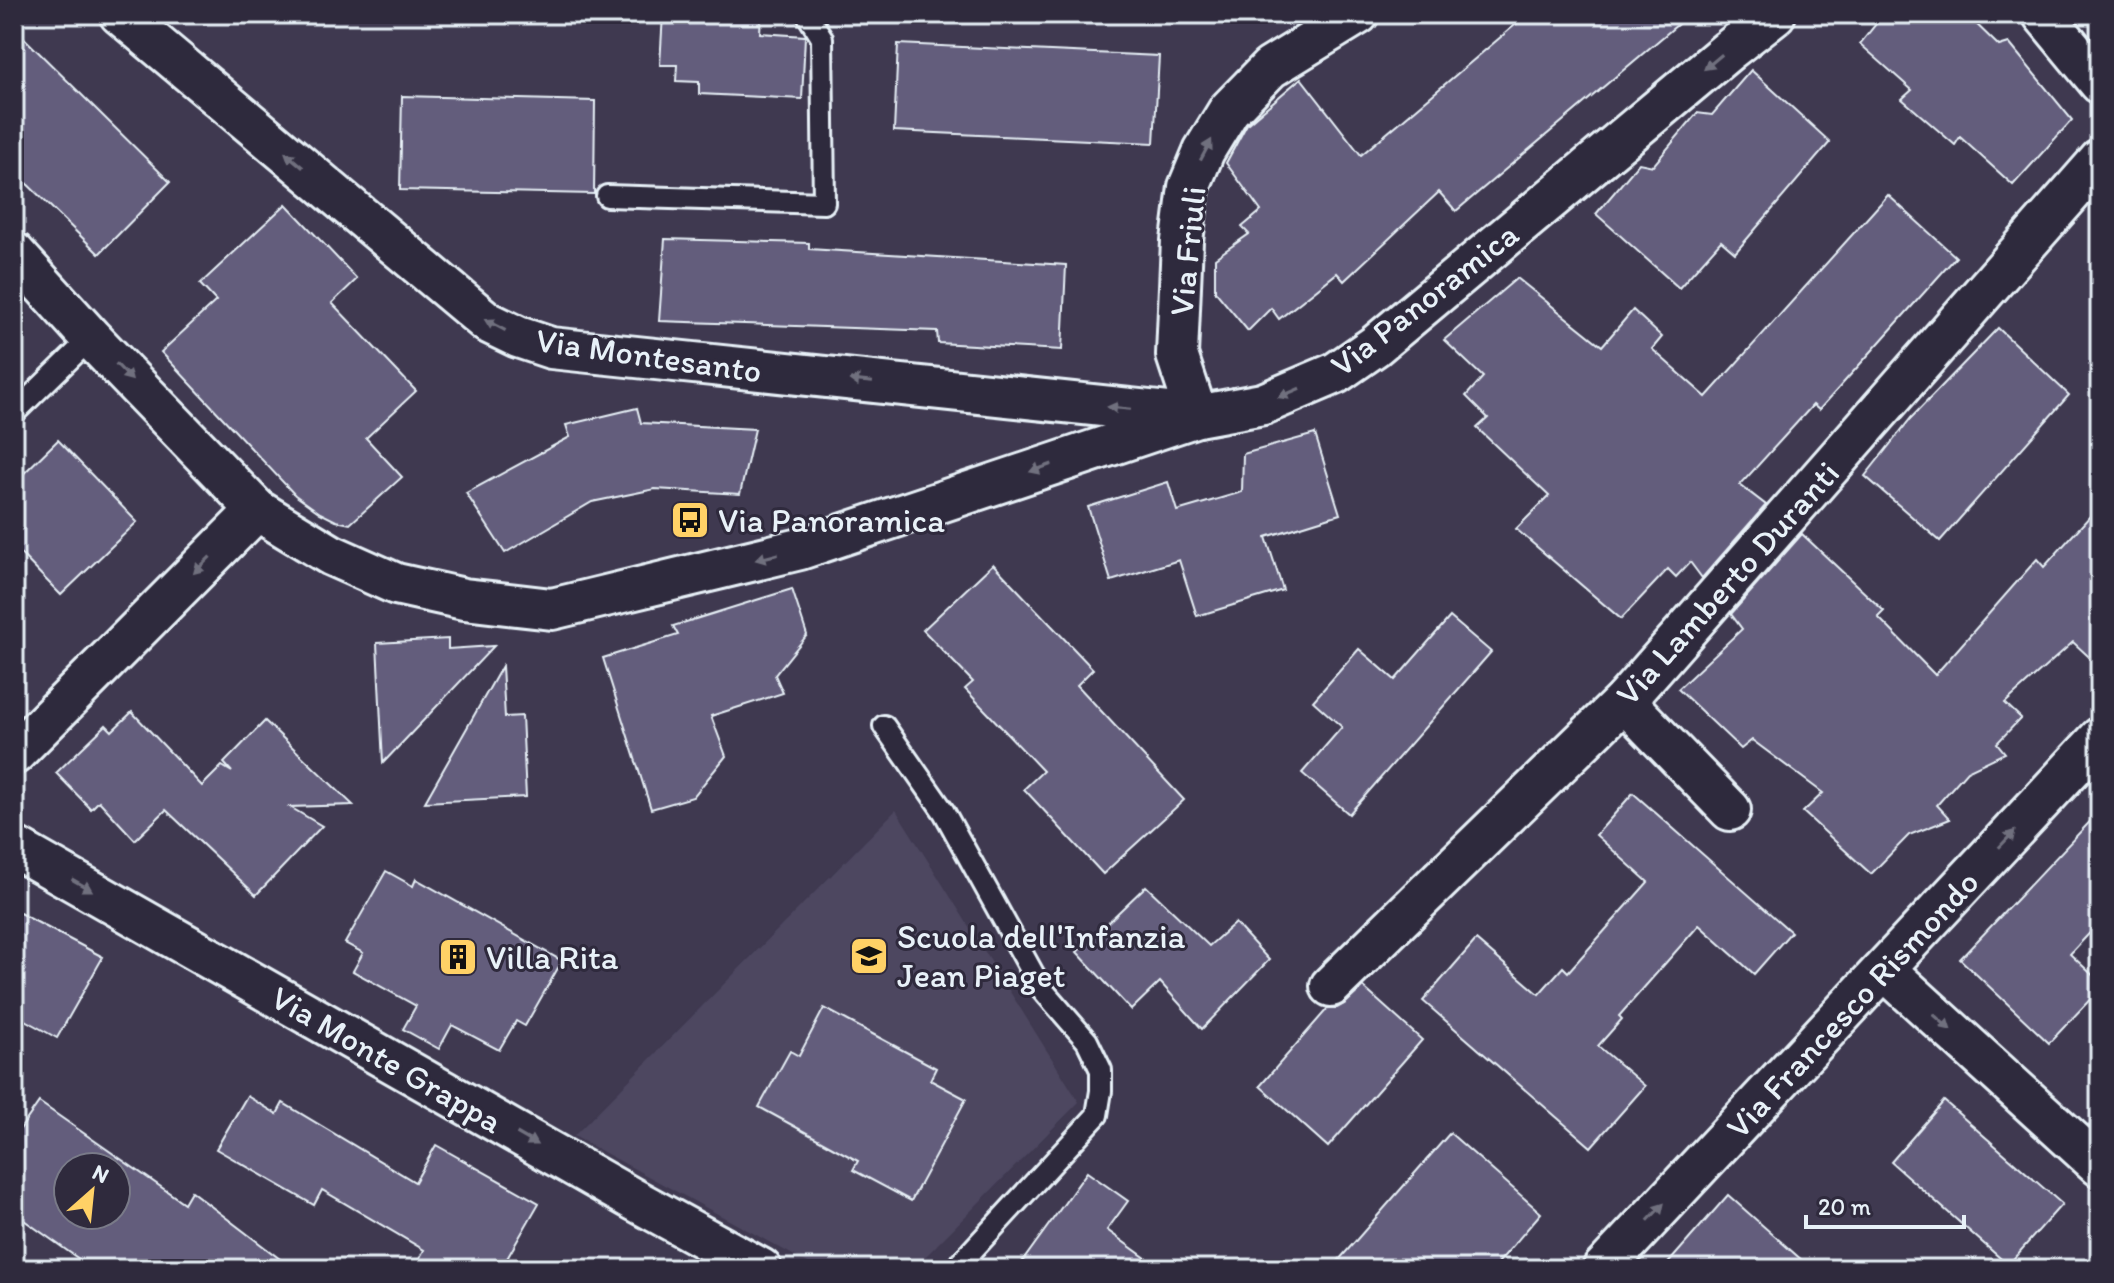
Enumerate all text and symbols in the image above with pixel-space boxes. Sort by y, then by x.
one-way arrow [1704,53,1724,70]
one-way arrow [1200,138,1213,161]
one-way arrow [284,152,304,169]
street label: Via Friuli [1160,184,1215,318]
street label: Via Panoramica [1322,213,1527,385]
one-way arrow [484,319,506,333]
street label: Via Montesanto [534,319,764,392]
one-way arrow [114,362,133,381]
one-way arrow [848,374,873,387]
one-way arrow [1277,387,1301,400]
one-way arrow [1106,402,1131,415]
street label: Via Lamberto Duranti [1607,453,1848,714]
one-way arrow [1029,463,1053,475]
bus stop icon: Via Panoramica [669,499,711,541]
place label: Via Panoramica [718,500,945,541]
one-way arrow [755,551,780,564]
one-way arrow [193,555,212,574]
one-way arrow [1997,829,2015,848]
street label: Via Francesco Rismondo [1717,862,1987,1147]
one-way arrow [71,878,93,892]
place label: Scuola dell'Infanzia Jean Piaget [897,916,1186,996]
school or university icon: Scuola dell'Infanzia Jean Piaget [848,935,890,977]
building icon: Villa Rita [437,936,479,978]
place label: Villa Rita [486,937,619,978]
street label: Via Monte Grappa [264,977,510,1142]
one-way arrow [1933,1013,1952,1031]
one-way arrow [516,1132,538,1146]
north arrow [52,1151,132,1231]
text: N [88,1158,114,1189]
scale bar [1806,1179,1964,1229]
text: 20 m [1818,1192,1871,1221]
one-way arrow [1647,1203,1665,1222]

